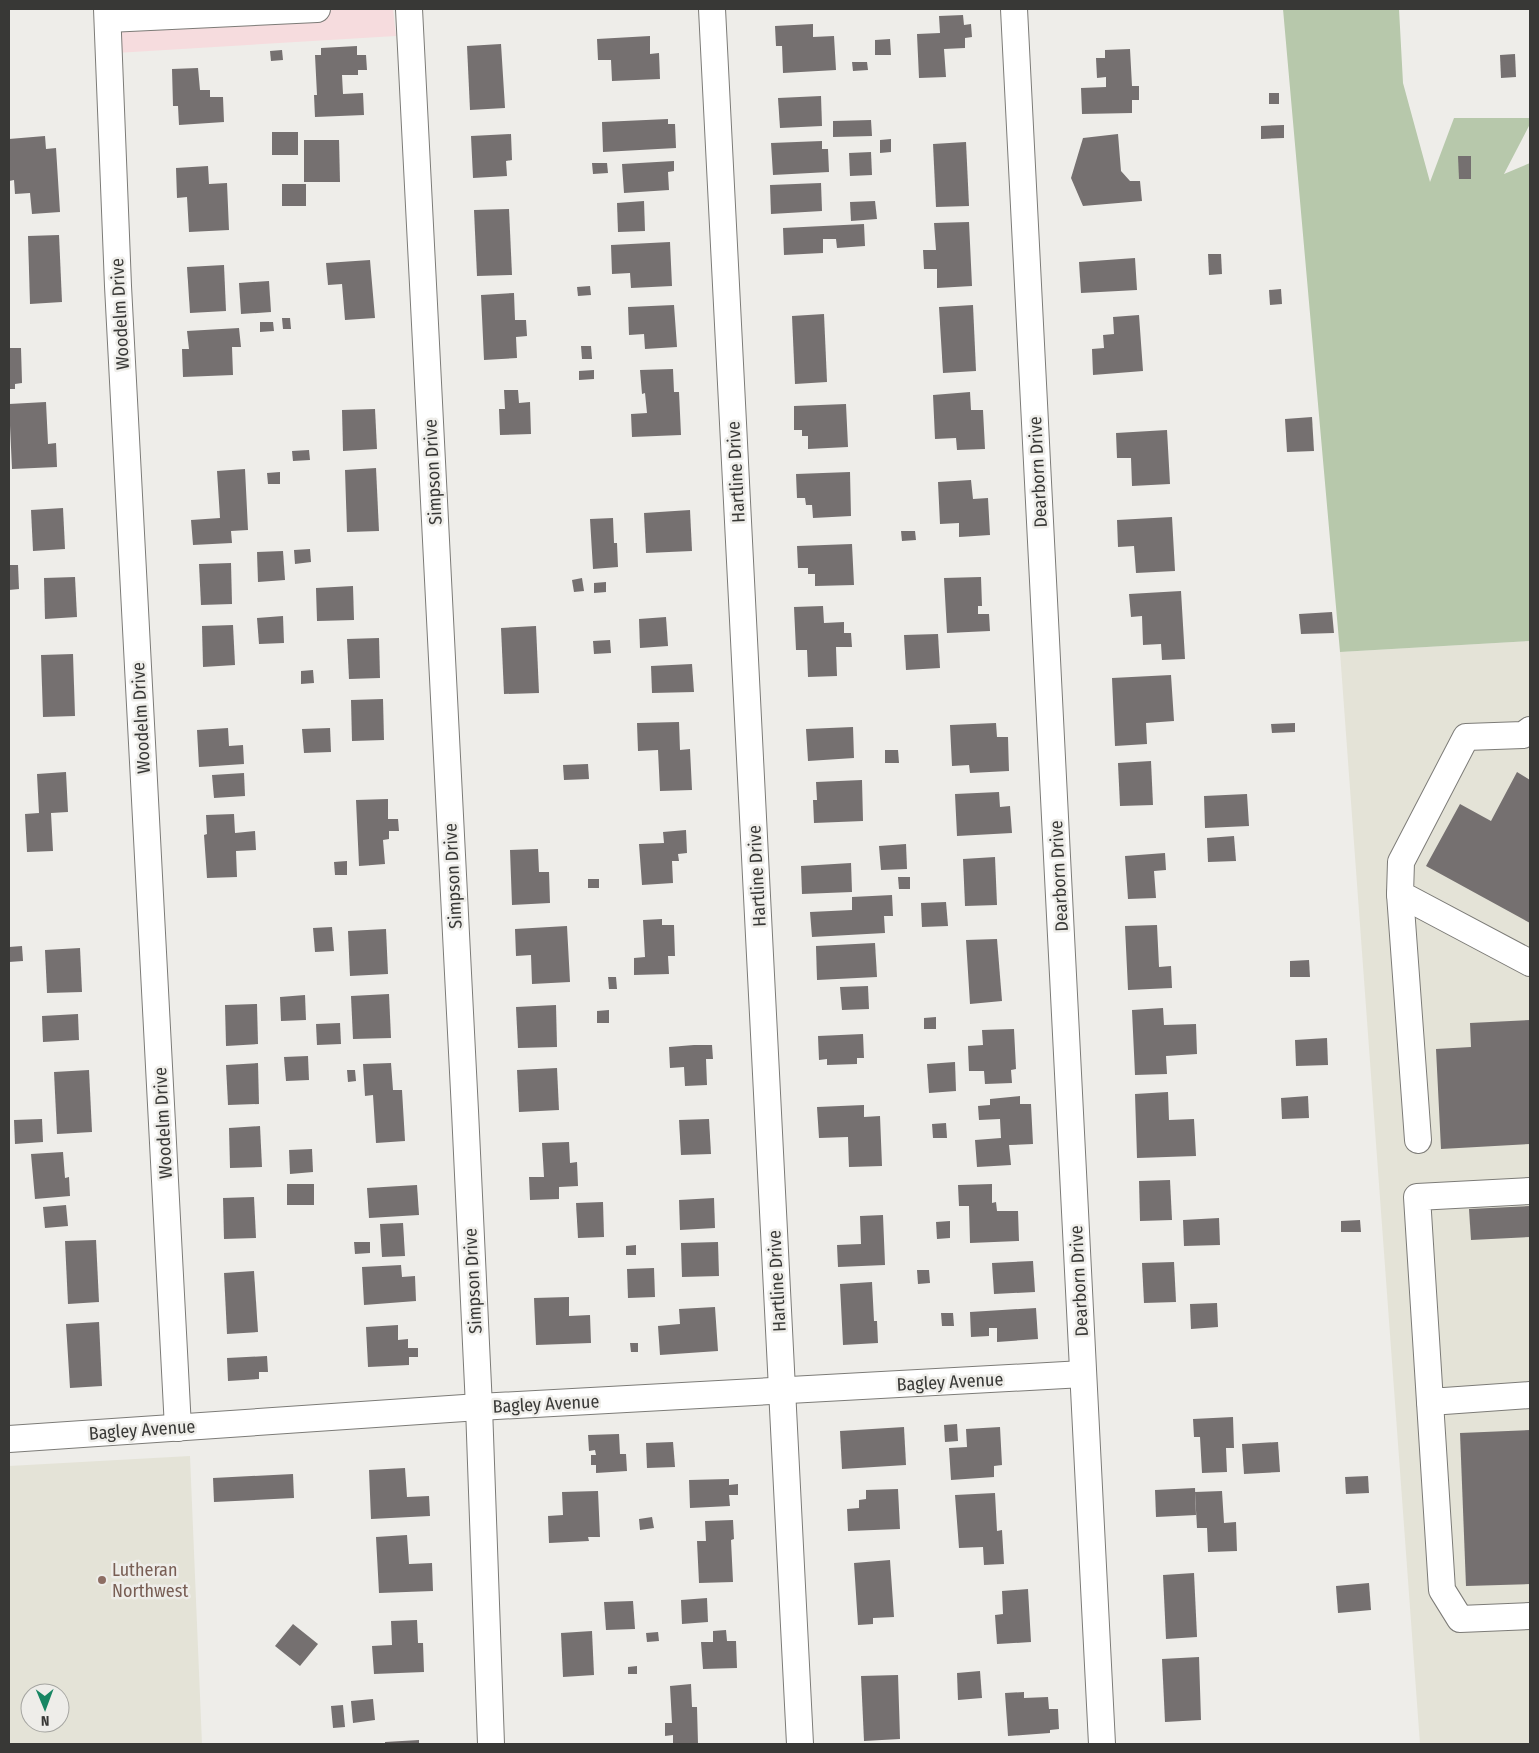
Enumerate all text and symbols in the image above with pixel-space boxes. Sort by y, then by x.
street label: Woodelm Drive [106,258,134,370]
street label: Dearborn Drive [1024,416,1052,528]
street label: Simpson Drive [419,418,447,525]
street label: Hartline Drive [722,421,750,523]
street label: Woodelm Drive [127,662,155,774]
street label: Dearborn Drive [1045,820,1073,932]
street label: Simpson Drive [439,822,467,929]
street label: Hartline Drive [743,825,771,927]
street label: Woodelm Drive [149,1067,177,1179]
street label: Dearborn Drive [1065,1225,1093,1337]
street label: Simpson Drive [459,1227,487,1334]
street label: Hartline Drive [763,1230,791,1332]
street label: Bagley Avenue [896,1368,1004,1396]
street label: Bagley Avenue [492,1390,600,1418]
street label: Bagley Avenue [88,1415,196,1445]
place label: Lutheran Northwest [112,1559,188,1602]
marker: Lutheran Northwest [96,1574,108,1586]
north arrow [20,1683,70,1733]
text: N [41,1712,50,1729]

